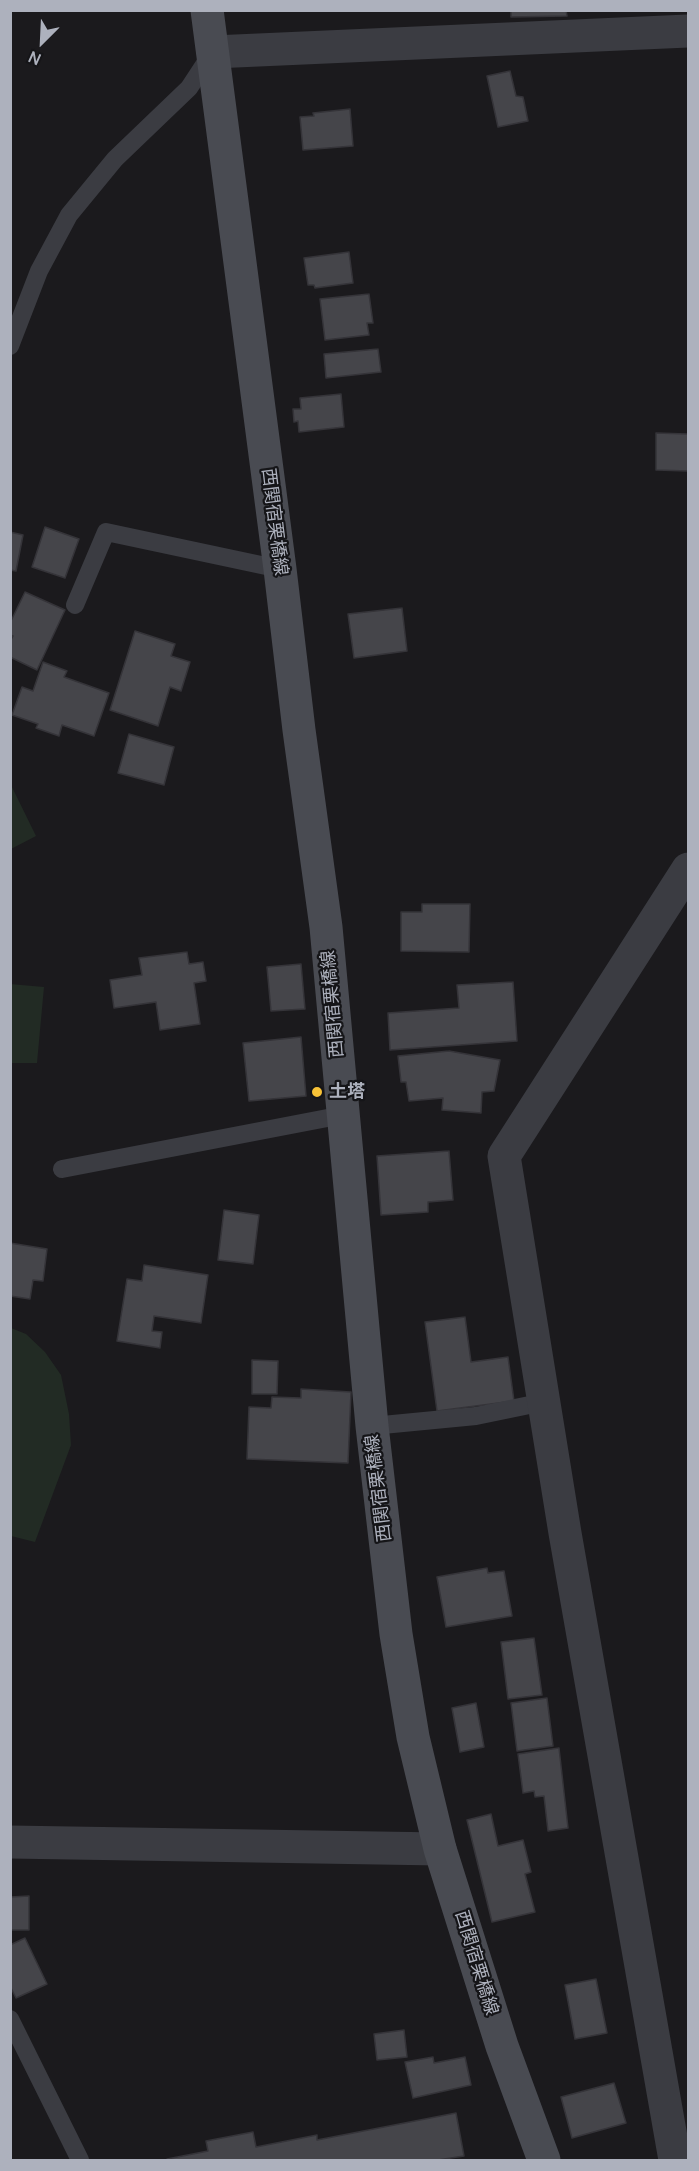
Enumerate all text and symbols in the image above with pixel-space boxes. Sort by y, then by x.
north arrow [12,12,72,72]
text: N [25,46,44,71]
street label: 西関宿栗橋線 [257,467,291,577]
street label: 西関宿栗橋線 [318,949,348,1059]
place label: 土塔 [329,1081,365,1103]
marker: 土塔 [310,1085,324,1099]
street label: 西関宿栗橋線 [362,1433,396,1543]
street label: 西関宿栗橋線 [450,1908,502,2018]

